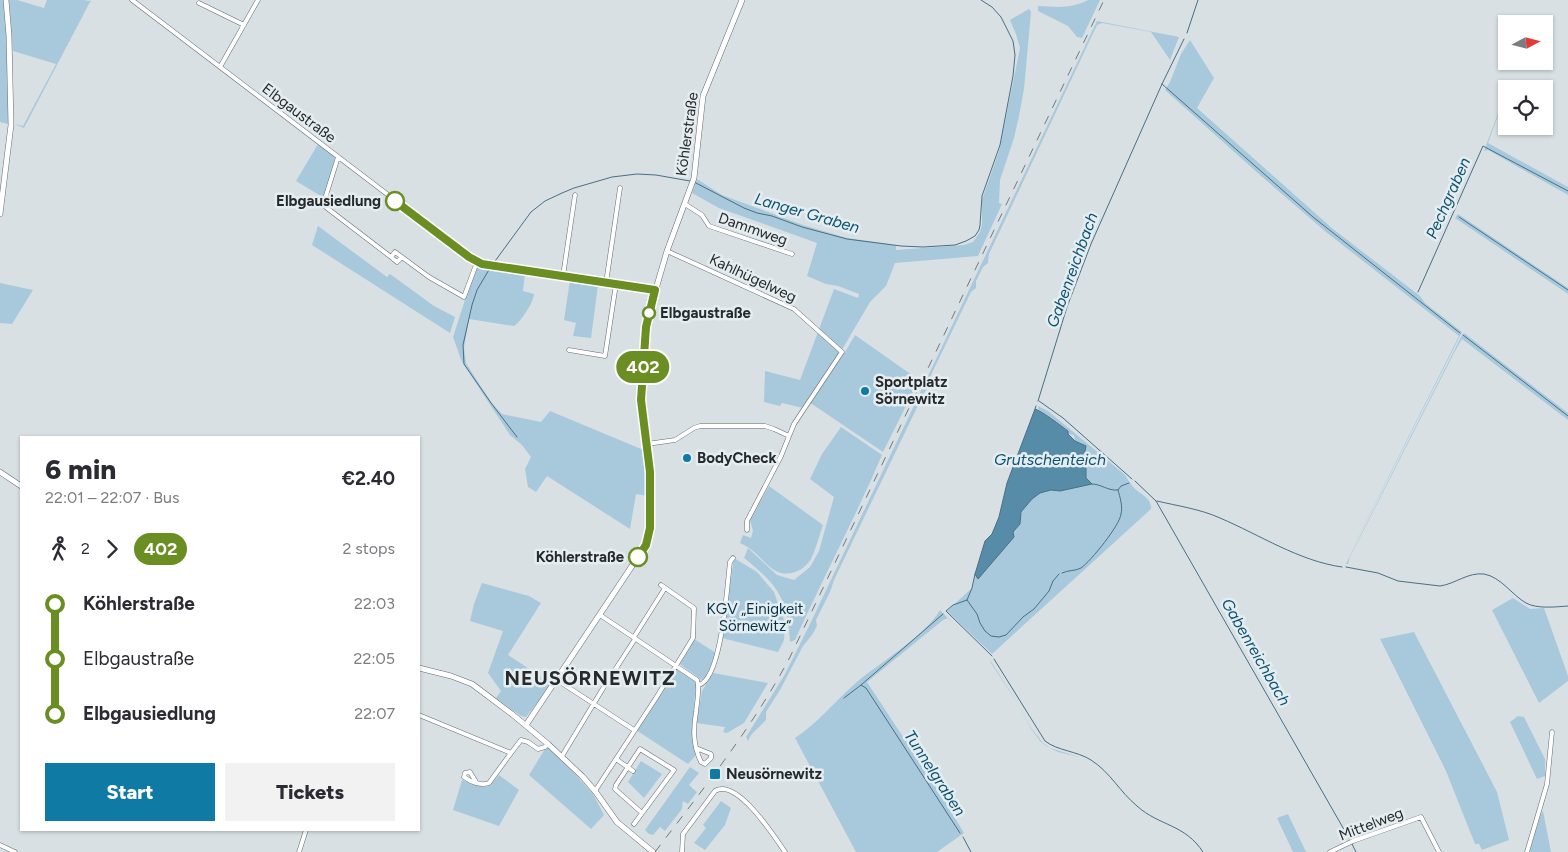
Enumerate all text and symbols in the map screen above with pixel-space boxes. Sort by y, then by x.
north arrow [1498,15,1552,70]
map controls [1498,15,1553,135]
street label: Elbgaustraße [259,79,339,147]
button: locate [1498,80,1553,135]
street label: Köhlerstraße [672,91,702,177]
water label: Pechgraben [1422,154,1474,242]
water label: Langer Graben [752,189,862,237]
marker: Elbgausiedlung [385,191,405,211]
place label: Elbgausiedlung [276,192,381,210]
street label: Dammweg [716,209,790,249]
water label: Gabenreichbach [1042,210,1102,330]
street label: Kahlhügelweg [707,250,799,306]
place label: Elbgaustraße [660,304,752,322]
marker: Elbgaustraße [642,306,656,320]
line badge: 402 [614,351,672,383]
text: 402 [626,356,660,378]
place label: Sportplatz Sörnewitz [875,373,947,408]
marker: Sportplatz Sörnewitz [859,385,871,397]
place label: BodyCheck [697,449,776,467]
water label: Grutschenteich [994,450,1106,469]
text: 6 min [45,452,116,486]
marker: BodyCheck [681,452,693,464]
text: €2.40 [342,467,395,490]
text: 22:01 – 22:07 · Bus [45,488,179,507]
icon: walk [45,535,73,563]
icon: forward [98,535,126,563]
text: 402 [144,538,177,560]
text: 2 [81,539,90,558]
text: 2 stops [342,539,395,558]
marker: Köhlerstraße [628,547,648,567]
place label: Köhlerstraße [536,548,625,566]
text: Köhlerstraße [83,592,195,615]
text: 22:03 [354,594,395,613]
water label: Gabenreichbach [1218,595,1294,709]
park label: KGV „Einigkeit Sörnewitz“ [707,600,804,635]
text: Elbgaustraße [83,647,194,670]
text: 22:05 [354,649,395,668]
district label: NEUSÖRNEWITZ [504,666,676,690]
text: Elbgausiedlung [83,702,216,725]
text: 22:07 [354,704,395,723]
water label: Tunnelgraben [900,727,970,820]
button: Start [45,763,215,821]
button: Tickets [225,763,395,821]
place label: Neusörnewitz [726,765,822,783]
marker: Neusörnewitz [708,767,722,781]
street label: Mittelweg [1336,803,1406,845]

